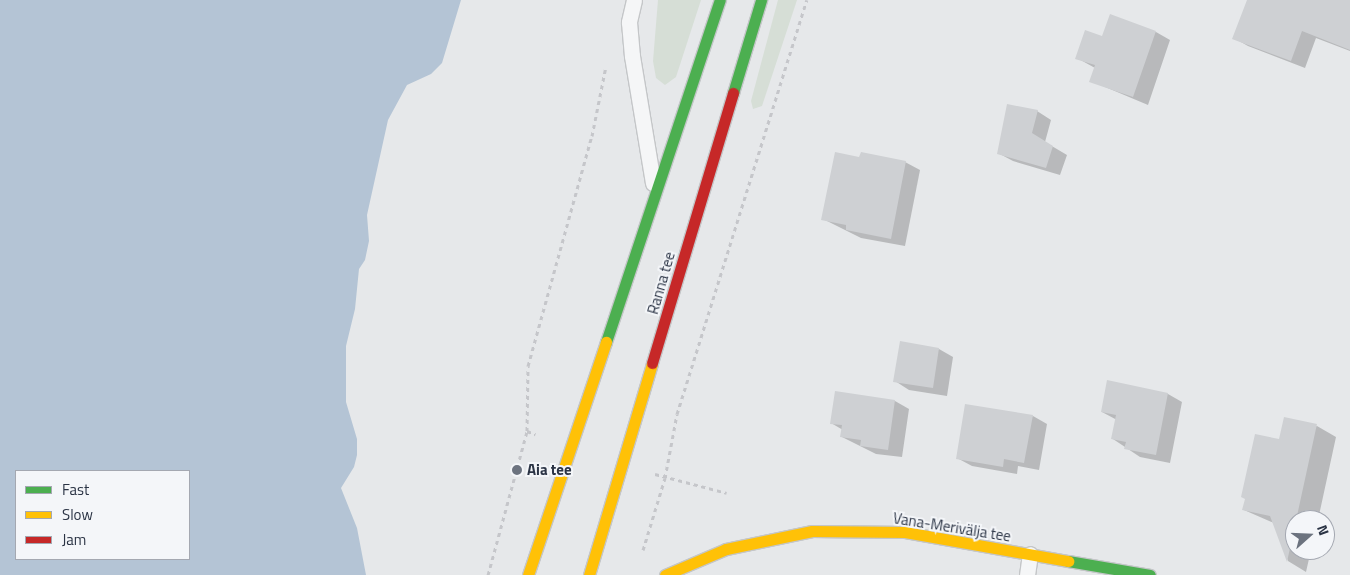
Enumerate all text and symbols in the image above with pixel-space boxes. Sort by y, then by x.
street label: Ranna tee [644,250,678,316]
place label: Aia tee [527,461,572,479]
marker: Aia tee [511,464,523,476]
legend [15,470,190,560]
text: Fast [62,478,89,501]
text: Slow [62,503,93,526]
street label: Vana-Merivälja tee [892,509,1012,545]
north arrow [1285,510,1335,560]
text: N [1312,522,1335,538]
text: Jam [62,528,86,551]

